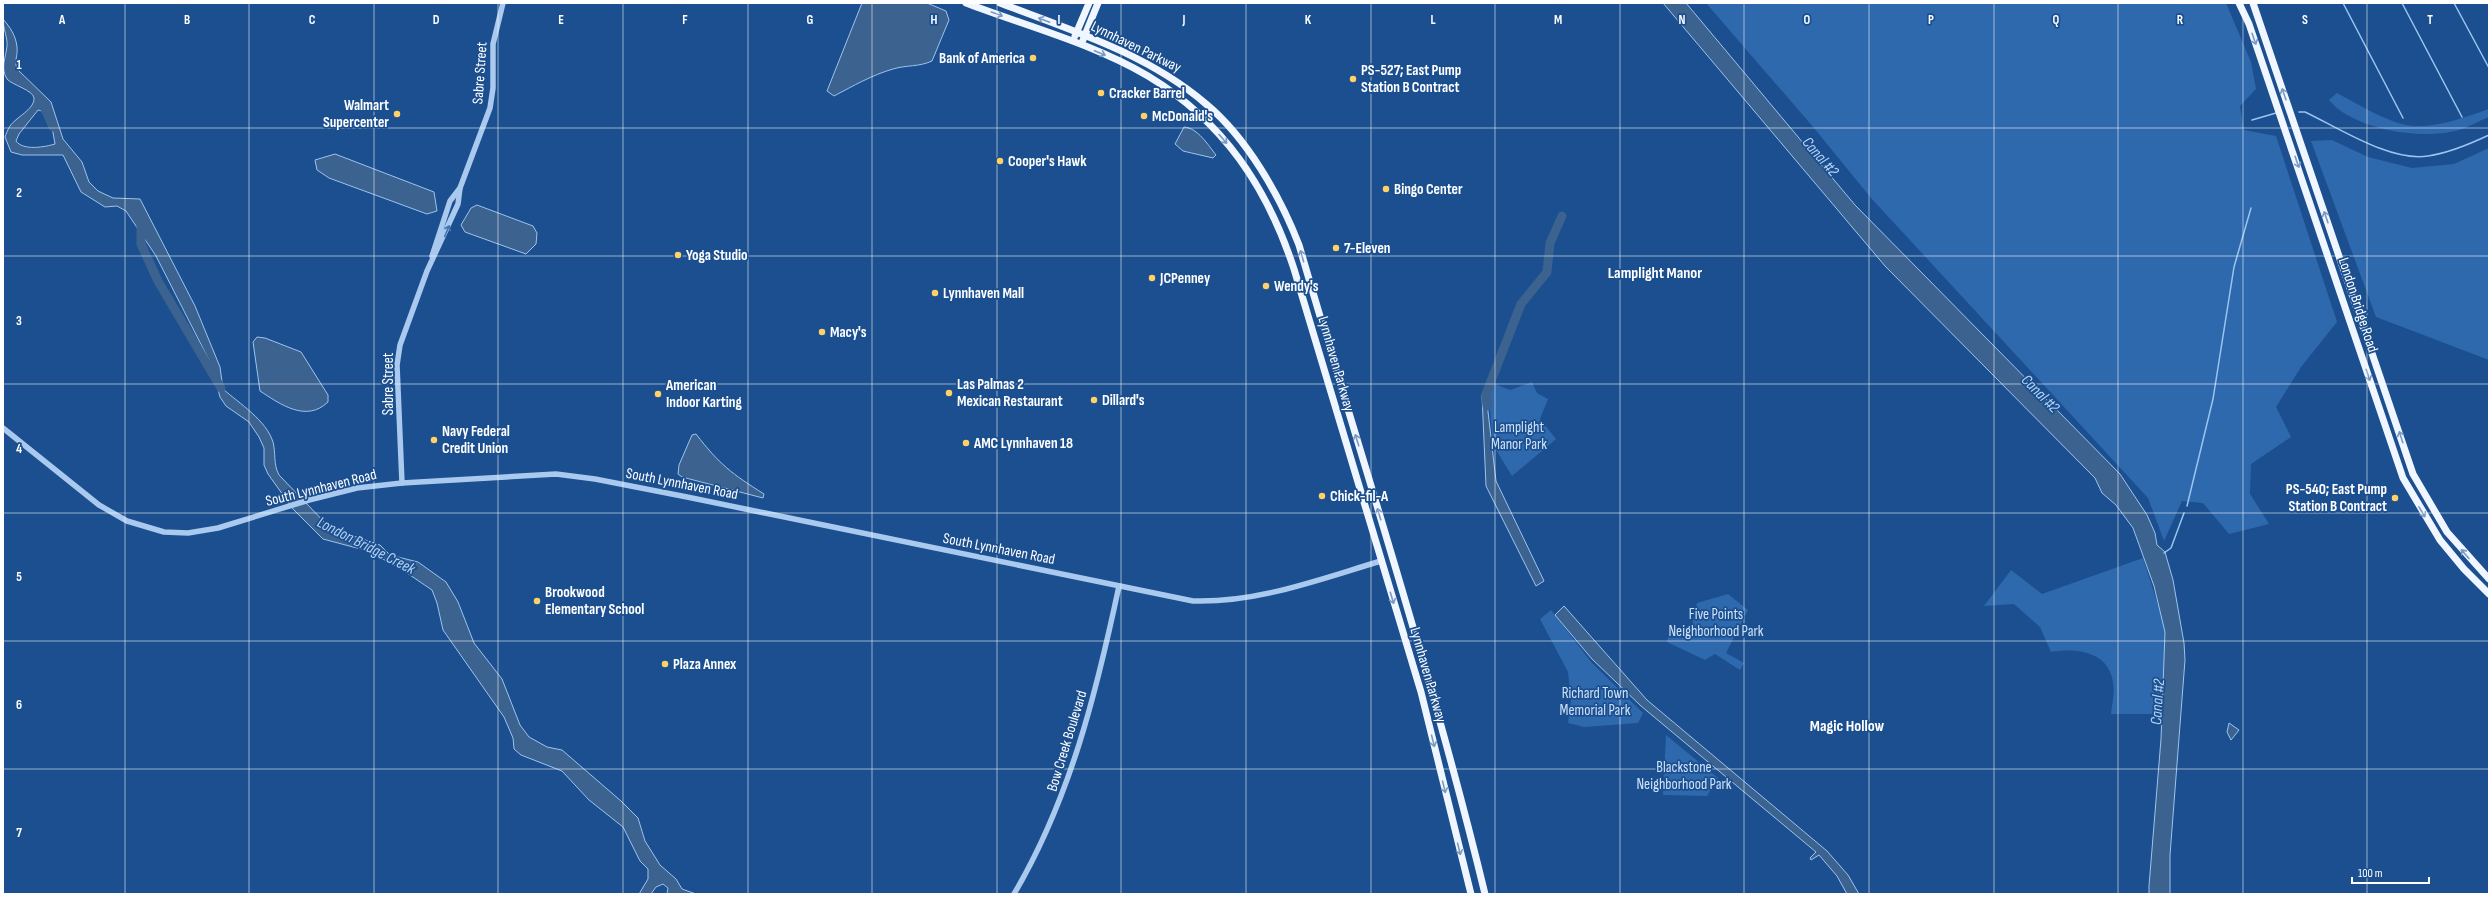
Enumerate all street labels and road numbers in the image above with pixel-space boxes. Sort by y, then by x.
street label: Lynnhaven Parkway [1088,17,1184,77]
street label: Sabre Street [468,41,492,105]
street label: London Bridge Road [2334,255,2382,355]
street label: Lynnhaven Parkway [1313,314,1359,414]
street label: Sabre Street [379,352,398,415]
street label: South Lynnhaven Road [624,464,740,504]
street label: South Lynnhaven Road [264,465,378,511]
street label: South Lynnhaven Road [941,529,1057,569]
street label: Lynnhaven Parkway [1405,625,1451,725]
street label: Bow Creek Boulevard [1043,688,1091,794]

